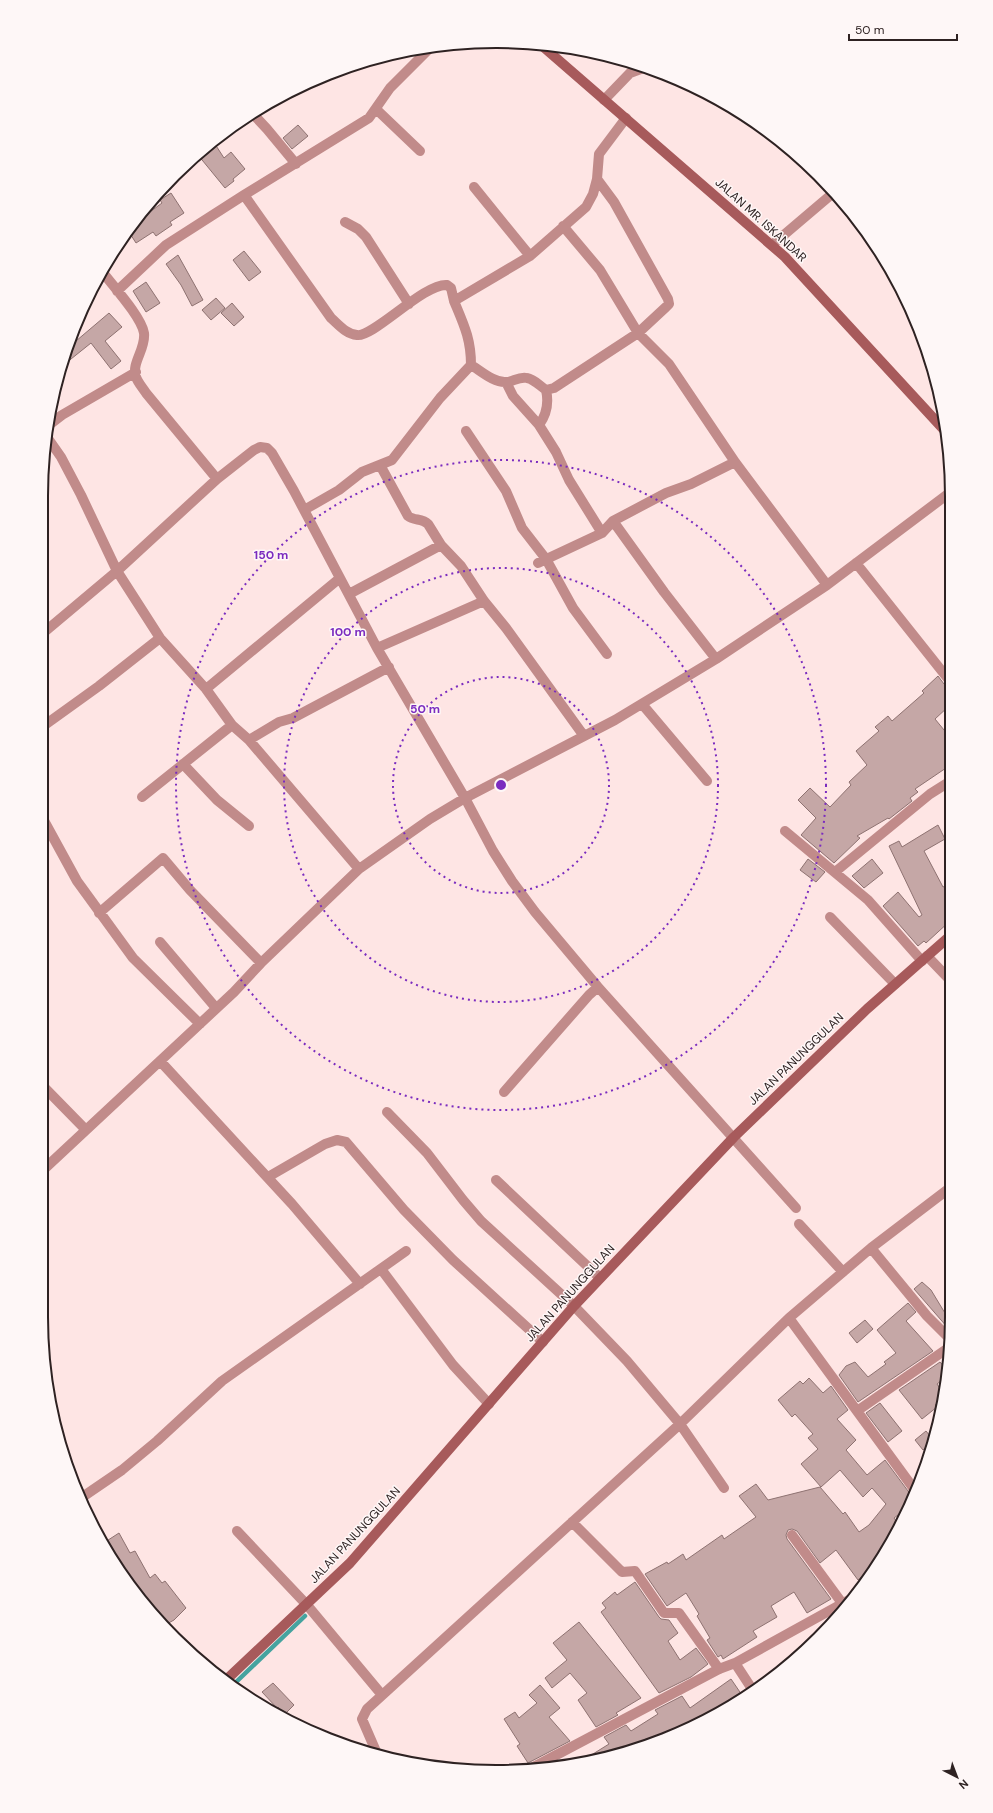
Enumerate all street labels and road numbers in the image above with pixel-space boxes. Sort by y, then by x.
street label: JALAN MR. ISKANDAR [712,175,810,265]
street label: JALAN PANUNGGULAN [745,1009,847,1109]
street label: JALAN PANUNGGULAN [522,1241,618,1345]
street label: JALAN PANUNGGULAN [306,1483,404,1587]

